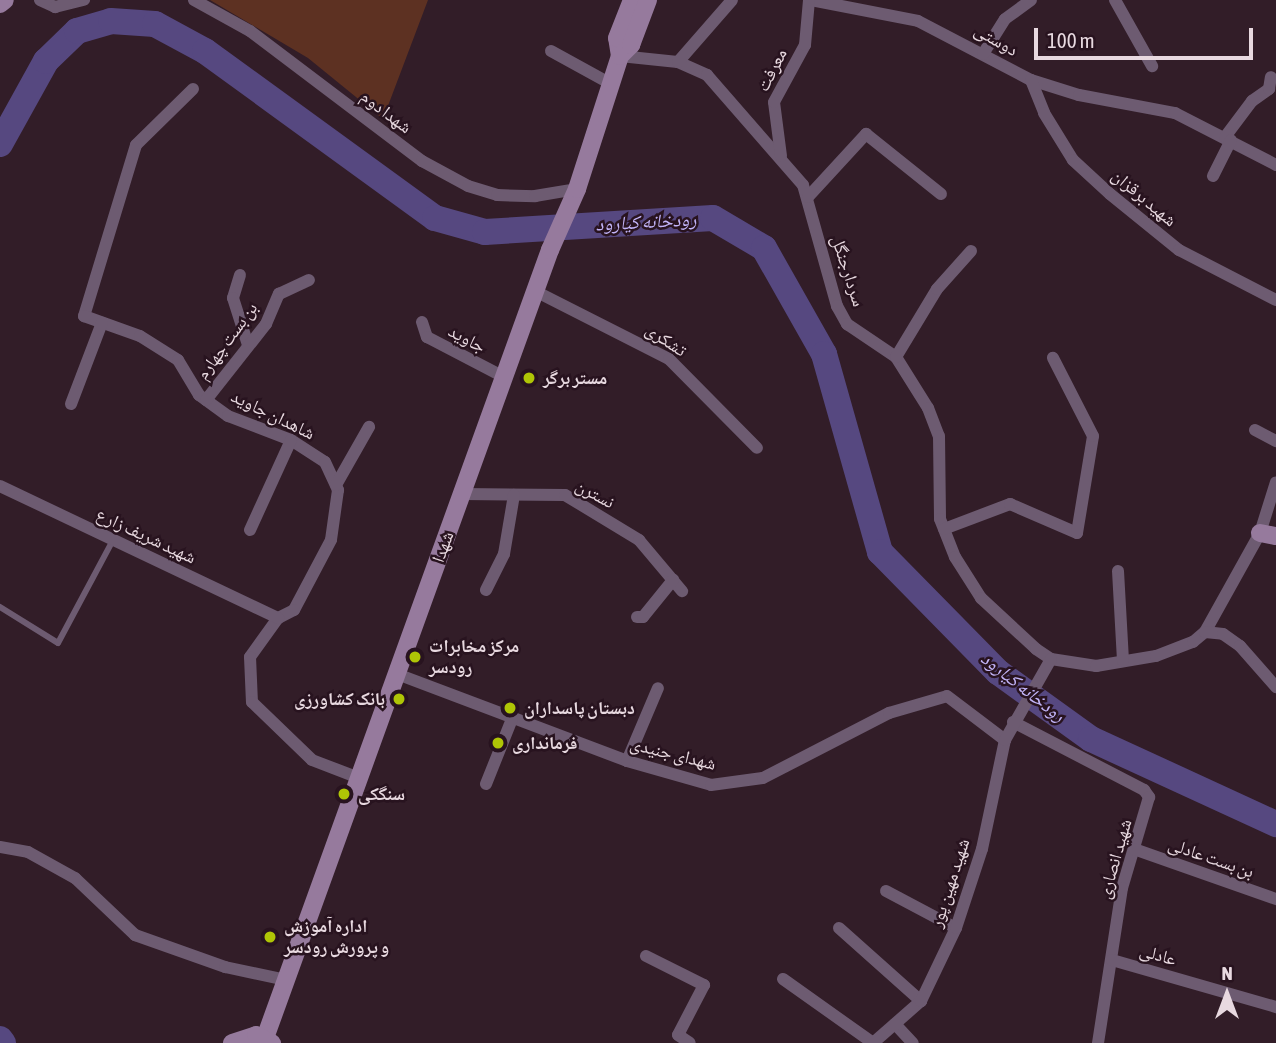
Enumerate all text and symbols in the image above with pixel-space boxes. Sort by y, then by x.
scale bar [1038,14,1257,58]
street label: دوستی [970,19,1022,61]
text: 100 m [1047,28,1095,52]
street label: معرفت [752,45,792,95]
street label: شهدا دوم [356,86,416,138]
street label: شهید برقزان [1107,165,1181,231]
water label: رودخانه کیارود [595,208,697,236]
street label: سردارجنگل [826,233,870,309]
street label: بن بست چهارم [192,298,262,384]
street label: تشکری [641,319,691,361]
street label: جاوید [445,320,489,358]
place label: مستر برگر [543,367,607,389]
marker: مستر برگر [521,370,537,386]
street label: شاهدان جاوید [228,385,318,445]
street label: نسترن [572,475,618,513]
street label: شهید شریف زارع [93,503,199,569]
street label: شهدا [427,528,459,566]
place label: مرکز مخابرات رودسر [429,636,519,678]
water label: رودخانه کیارود [976,647,1070,727]
marker: مرکز مخابرات رودسر [407,649,423,665]
place label: بانک کشاورزى [294,688,385,710]
marker: بانک کشاورزى [391,691,407,707]
place label: دبستان پاسداران [524,697,635,719]
marker: دبستان پاسداران [502,700,518,716]
place label: فرماندارى [512,732,578,754]
street label: شهدای جنیدی [628,733,718,775]
marker: فرماندارى [490,735,506,751]
place label: سنگکى [358,783,405,805]
marker: سنگکى [336,786,352,802]
street label: شهید انصاری [1093,817,1137,901]
street label: بن بست عادلی [1165,833,1257,883]
street label: شهید مهین پور [925,836,975,930]
place label: اداره آموزش و پرورش رودسر [284,916,389,958]
marker: اداره آموزش و پرورش رودسر [262,929,278,945]
street label: عادلی [1137,939,1179,971]
north arrow [1192,959,1262,1029]
text: N [1221,962,1233,984]

